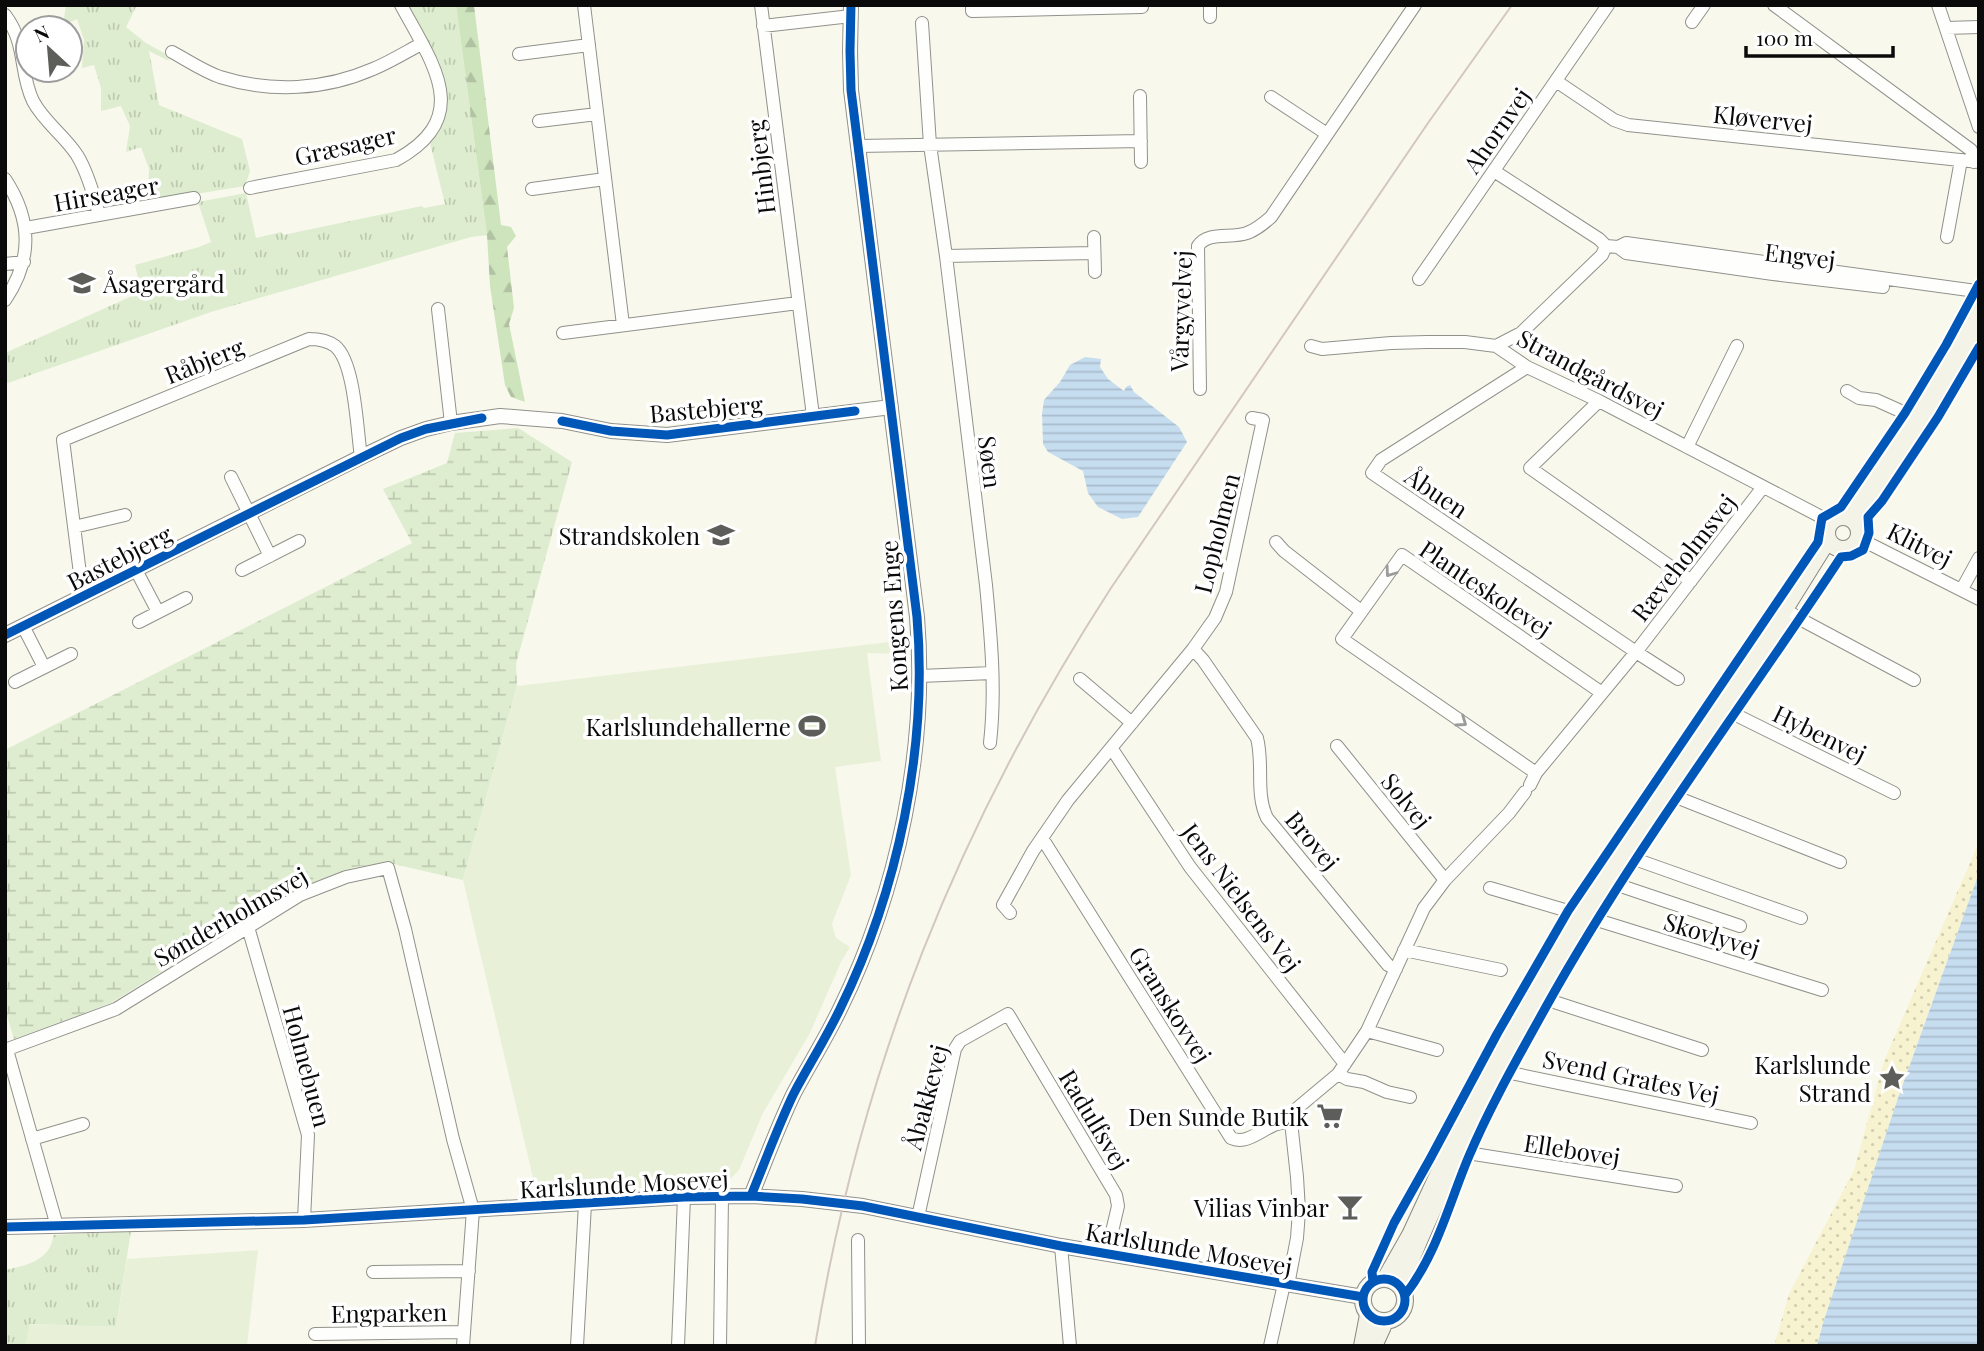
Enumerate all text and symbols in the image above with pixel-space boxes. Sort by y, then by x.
north arrow [14,14,84,84]
scale bar [1746,14,1893,58]
text: N [29,18,53,48]
text: 100 m [1756,23,1813,51]
street label: Ahornvej [1454,81,1537,180]
street label: Kløvervej [1712,97,1814,139]
street label: Græsager [291,118,399,172]
street label: Hinbjerg [738,118,782,216]
street label: Hirseager [51,168,161,218]
street label: Engvej [1763,235,1837,275]
street label: Vårgyvelvej [1162,250,1198,373]
place label: Åsagergård [102,267,225,299]
school or university icon: Åsagergård [67,268,97,298]
street label: Strandgårdsvej [1512,321,1670,425]
street label: Råbjerg [160,330,249,390]
street label: Bastebjerg [648,387,764,429]
street label: Søen [972,434,1010,490]
street label: Åbuen [1399,459,1475,525]
street label: Lopholmen [1186,470,1246,596]
street label: Ræveholmsvej [1623,487,1743,627]
street label: Klitvej [1882,514,1958,574]
street label: Bastebjerg [61,517,177,597]
place label: Strandskolen [558,519,700,551]
school or university icon: Strandskolen [706,520,736,550]
street label: Planteskolevej [1414,532,1558,644]
street label: Kongens Enge [872,539,914,693]
one-way arrow [1386,564,1398,577]
street label: Hybenvej [1768,697,1872,769]
place label: Karlslundehallerne [585,710,791,742]
sports icon: Karlslundehallerne [797,711,827,741]
one-way arrow [1454,714,1467,726]
street label: Solvej [1375,766,1439,834]
street label: Brovej [1279,804,1347,876]
street label: Jens Nielsens Vej [1175,815,1309,978]
street label: Sønderholmsvej [147,859,313,973]
street label: Skovlyvej [1660,904,1764,964]
street label: Granskovvej [1122,940,1220,1068]
street label: Holmebuen [276,1002,340,1130]
street label: Åbakkevej [895,1041,954,1154]
street label: Svend Grates Vej [1540,1042,1722,1110]
place label: Karlslunde Strand [1754,1048,1871,1108]
street label: Radulfsvej [1053,1063,1137,1175]
place icon: Karlslunde Strand [1877,1063,1907,1093]
place label: Den Sunde Butik [1128,1100,1310,1132]
supermarket icon: Den Sunde Butik [1315,1101,1345,1131]
street label: Ellebovej [1522,1126,1622,1172]
street label: Karlslunde Mosevej [519,1162,729,1204]
place label: Vilias Vinbar [1193,1191,1329,1223]
bar icon: Vilias Vinbar [1335,1192,1365,1222]
street label: Karlslunde Mosevej [1083,1214,1295,1282]
street label: Engparken [330,1295,448,1329]

